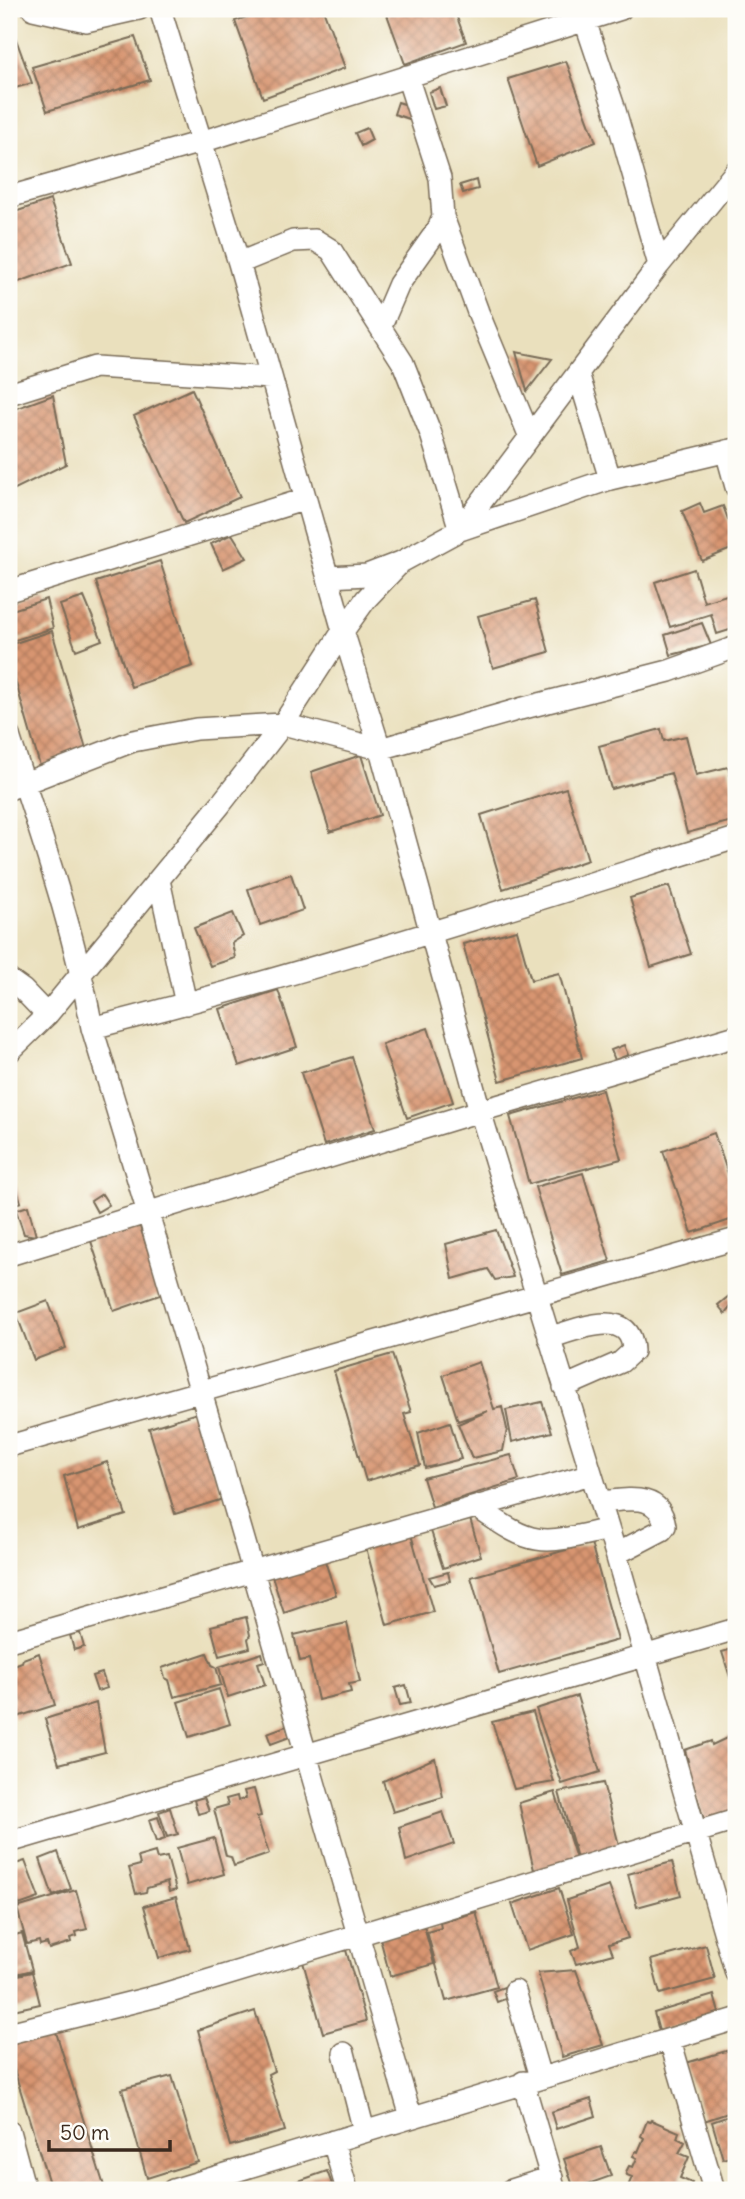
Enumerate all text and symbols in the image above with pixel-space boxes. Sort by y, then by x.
scale bar [49,2108,170,2152]
text: 50 m [60,2119,109,2146]

